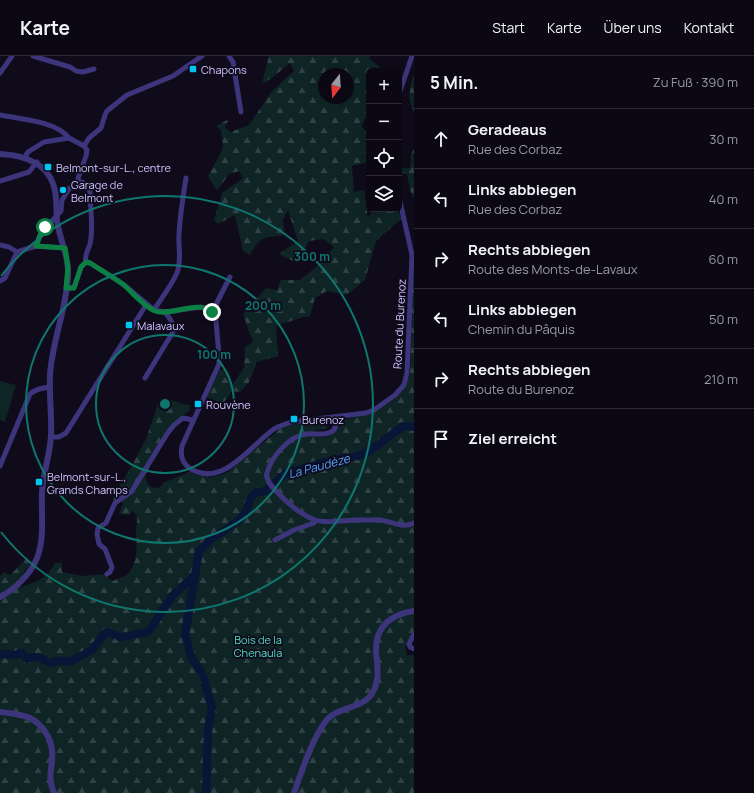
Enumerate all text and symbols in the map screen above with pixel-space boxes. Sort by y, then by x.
text: Karte [20,15,70,41]
text: Start [492,18,525,37]
text: Karte [547,18,582,37]
text: Über uns [604,18,662,37]
text: Kontakt [684,18,734,37]
place label: Chapons [201,62,247,77]
marker: Chapons [188,64,198,74]
north arrow [318,68,354,104]
map controls [366,68,402,212]
button: + [366,68,402,104]
text: 5 Min. [430,71,478,94]
text: Zu Fuß · 390 m [653,73,738,91]
button: − [366,104,402,140]
text: Geradeaus [468,119,547,140]
icon: ahead [430,128,452,150]
text: 30 m [709,130,738,148]
button: locate [366,140,402,176]
text: Rue des Corbaz [468,140,562,158]
place label: Belmont-sur-L., centre [56,160,172,175]
marker: Belmont-sur-L., centre [43,162,53,172]
button: layers [366,176,402,212]
place label: Garage de Belmont [71,177,123,205]
text: Links abbiegen [468,179,576,200]
marker: Garage de Belmont [58,185,68,195]
icon: left [430,188,452,210]
text: 40 m [709,190,738,208]
text: Rue des Corbaz [468,200,562,218]
route start [36,218,54,236]
text: Rechts abbiegen [468,239,590,260]
text: 300 m [294,248,330,265]
icon: right [430,248,452,270]
text: 60 m [708,250,738,268]
text: Route des Monts-de-Lavaux [468,260,638,278]
street label: Route du Burenoz [389,278,409,369]
text: 200 m [245,297,281,314]
text: Links abbiegen [468,299,576,320]
route end [203,303,221,321]
icon: left [430,308,452,330]
text: 50 m [709,310,738,328]
place label: Malavaux [137,318,185,333]
marker: Malavaux [124,320,134,330]
text: Chemin du Pâquis [468,320,575,338]
text: 100 m [197,346,231,363]
text: Rechts abbiegen [468,359,590,380]
icon: right [430,368,452,390]
text: 210 m [704,370,738,388]
text: Route du Burenoz [468,380,574,398]
centre of rings [158,397,172,411]
place label: Rouvène [206,397,251,412]
marker: Rouvène [193,399,203,409]
place label: Burenoz [302,412,344,427]
marker: Burenoz [289,414,299,424]
icon: arrive [430,428,452,450]
text: Ziel erreicht [468,428,557,449]
water label: La Paudèze [286,449,353,482]
place label: Belmont-sur-L., Grands Champs [47,469,128,497]
marker: Belmont-sur-L., Grands Champs [34,477,44,487]
park label: Bois de la Chenaula [234,632,282,660]

